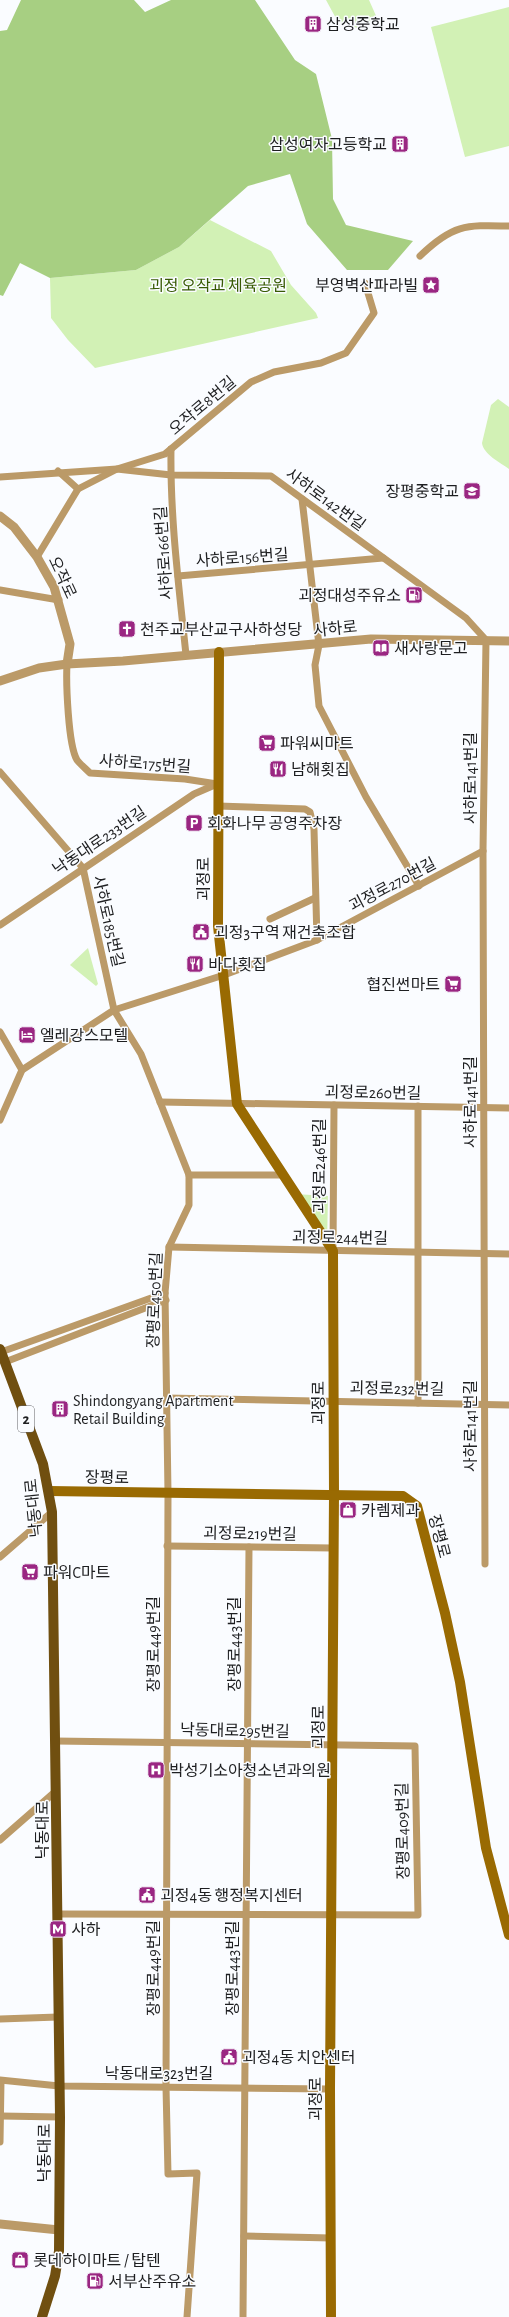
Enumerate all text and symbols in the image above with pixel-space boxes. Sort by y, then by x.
building icon: 삼성중학교 [303,14,323,34]
place label: 삼성중학교 [326,16,400,33]
building icon: 삼성여자고등학교 [390,134,410,154]
place label: 삼성여자고등학교 [269,136,387,153]
place icon: 부영벽산파라빌 [421,275,441,295]
park label: 괴정 오작교 체육공원 [149,278,287,294]
place label: 부영벽산파라빌 [315,278,418,294]
street label: 오작로8번길 [166,374,239,438]
street label: 사하로142번길 [283,466,368,534]
school or university icon: 장평중학교 [462,481,482,501]
place label: 장평중학교 [385,483,459,500]
street label: 사하로166번길 [153,505,175,600]
street label: 사하로156번길 [195,547,289,569]
street label: 오작로 [46,554,79,601]
fuel station icon: 괴정대성주유소 [404,585,424,605]
place label: 괴정대성주유소 [298,588,401,604]
church icon: 천주교부산교구사하성당 [117,619,137,639]
street label: 사하로 [312,619,358,639]
place label: 천주교부산교구사하성당 [140,621,302,638]
library icon: 새사랑문고 [371,638,391,658]
place label: 새사랑문고 [394,641,468,657]
street label: 사하로141번길 [463,732,479,824]
supermarket icon: 파워씨마트 [257,733,277,753]
place label: 파워씨마트 [280,736,354,752]
street label: 사하로175번길 [98,753,192,775]
restaurant icon: 남해횟집 [268,759,288,779]
place label: 남해횟집 [291,761,350,778]
street label: 낙동대로233번길 [50,804,149,878]
parking icon: 회화나무 공영주차장 [184,813,204,833]
place label: 회화나무 공영주차장 [207,816,342,832]
street label: 괴정로270번길 [346,855,439,914]
street label: 괴정로 [196,857,212,901]
street label: 사하로185번길 [90,874,126,969]
public building icon: 괴정3구역 재건축조합 [191,922,211,942]
place label: 괴정3구역 재건축조합 [214,925,356,941]
restaurant icon: 바다횟집 [185,954,205,974]
place label: 바다횟집 [208,956,267,973]
supermarket icon: 협진썬마트 [443,974,463,994]
place label: 협진썬마트 [366,977,440,993]
hotel icon: 엘레강스모텔 [17,1025,37,1045]
place label: 엘레강스모텔 [40,1028,128,1044]
street label: 사하로141번길 [463,1056,479,1148]
street label: 괴정로260번길 [324,1084,422,1102]
street label: 괴정로246번길 [312,1118,328,1214]
street label: 괴정로244번길 [292,1229,388,1247]
street label: 장평로450번길 [145,1252,165,1349]
street label: 괴정로232번길 [349,1380,444,1398]
street label: 사하로141번길 [463,1380,479,1472]
street label: 괴정로 [311,1381,327,1425]
place label: Shindongyang Apartment Retail Building [73,1393,233,1427]
building icon: Shindongyang Apartment Retail Building [50,1399,70,1419]
road number: 2 [18,1406,34,1432]
street label: 장평로 [85,1470,129,1486]
street label: 낙동대로 [23,1478,45,1538]
shop icon: 카렘제과 [338,1500,358,1520]
place label: 카렘제과 [361,1503,420,1519]
street label: 장평로 [426,1513,453,1560]
street label: 괴정로219번길 [203,1525,297,1543]
supermarket icon: 파워C마트 [20,1562,40,1582]
place label: 파워C마트 [43,1565,110,1581]
street label: 장평로449번길 [146,1596,162,1692]
street label: 장평로443번길 [227,1596,243,1692]
street label: 괴정로 [311,1705,327,1749]
street label: 낙동대로295번길 [180,1722,290,1740]
hospital icon: 박성기소아청소년과의원 [146,1760,166,1780]
place label: 박성기소아청소년과의원 [169,1763,331,1779]
street label: 장평로409번길 [394,1782,412,1880]
street label: 낙동대로 [35,1800,51,1859]
public building icon: 괴정4동 행정복지센터 [137,1885,157,1905]
place label: 괴정4동 행정복지센터 [160,1888,303,1904]
metro station icon: 사하 [48,1919,68,1939]
street label: 장평로449번길 [146,1920,162,2016]
street label: 장평로443번길 [225,1920,241,2016]
place label: 사하 [71,1922,101,1938]
public building icon: 괴정4동 치안센터 [219,2047,239,2067]
place label: 괴정4동 치안센터 [242,2050,355,2066]
street label: 낙동대로323번길 [105,2066,213,2082]
street label: 괴정로 [308,2077,324,2121]
street label: 낙동대로 [37,2123,53,2182]
shop icon: 롯데하이마트 / 탑텐 [10,2250,30,2270]
place label: 롯데하이마트 / 탑텐 [33,2253,161,2269]
fuel station icon: 서부산주유소 [85,2271,105,2291]
place label: 서부산주유소 [108,2274,196,2290]

